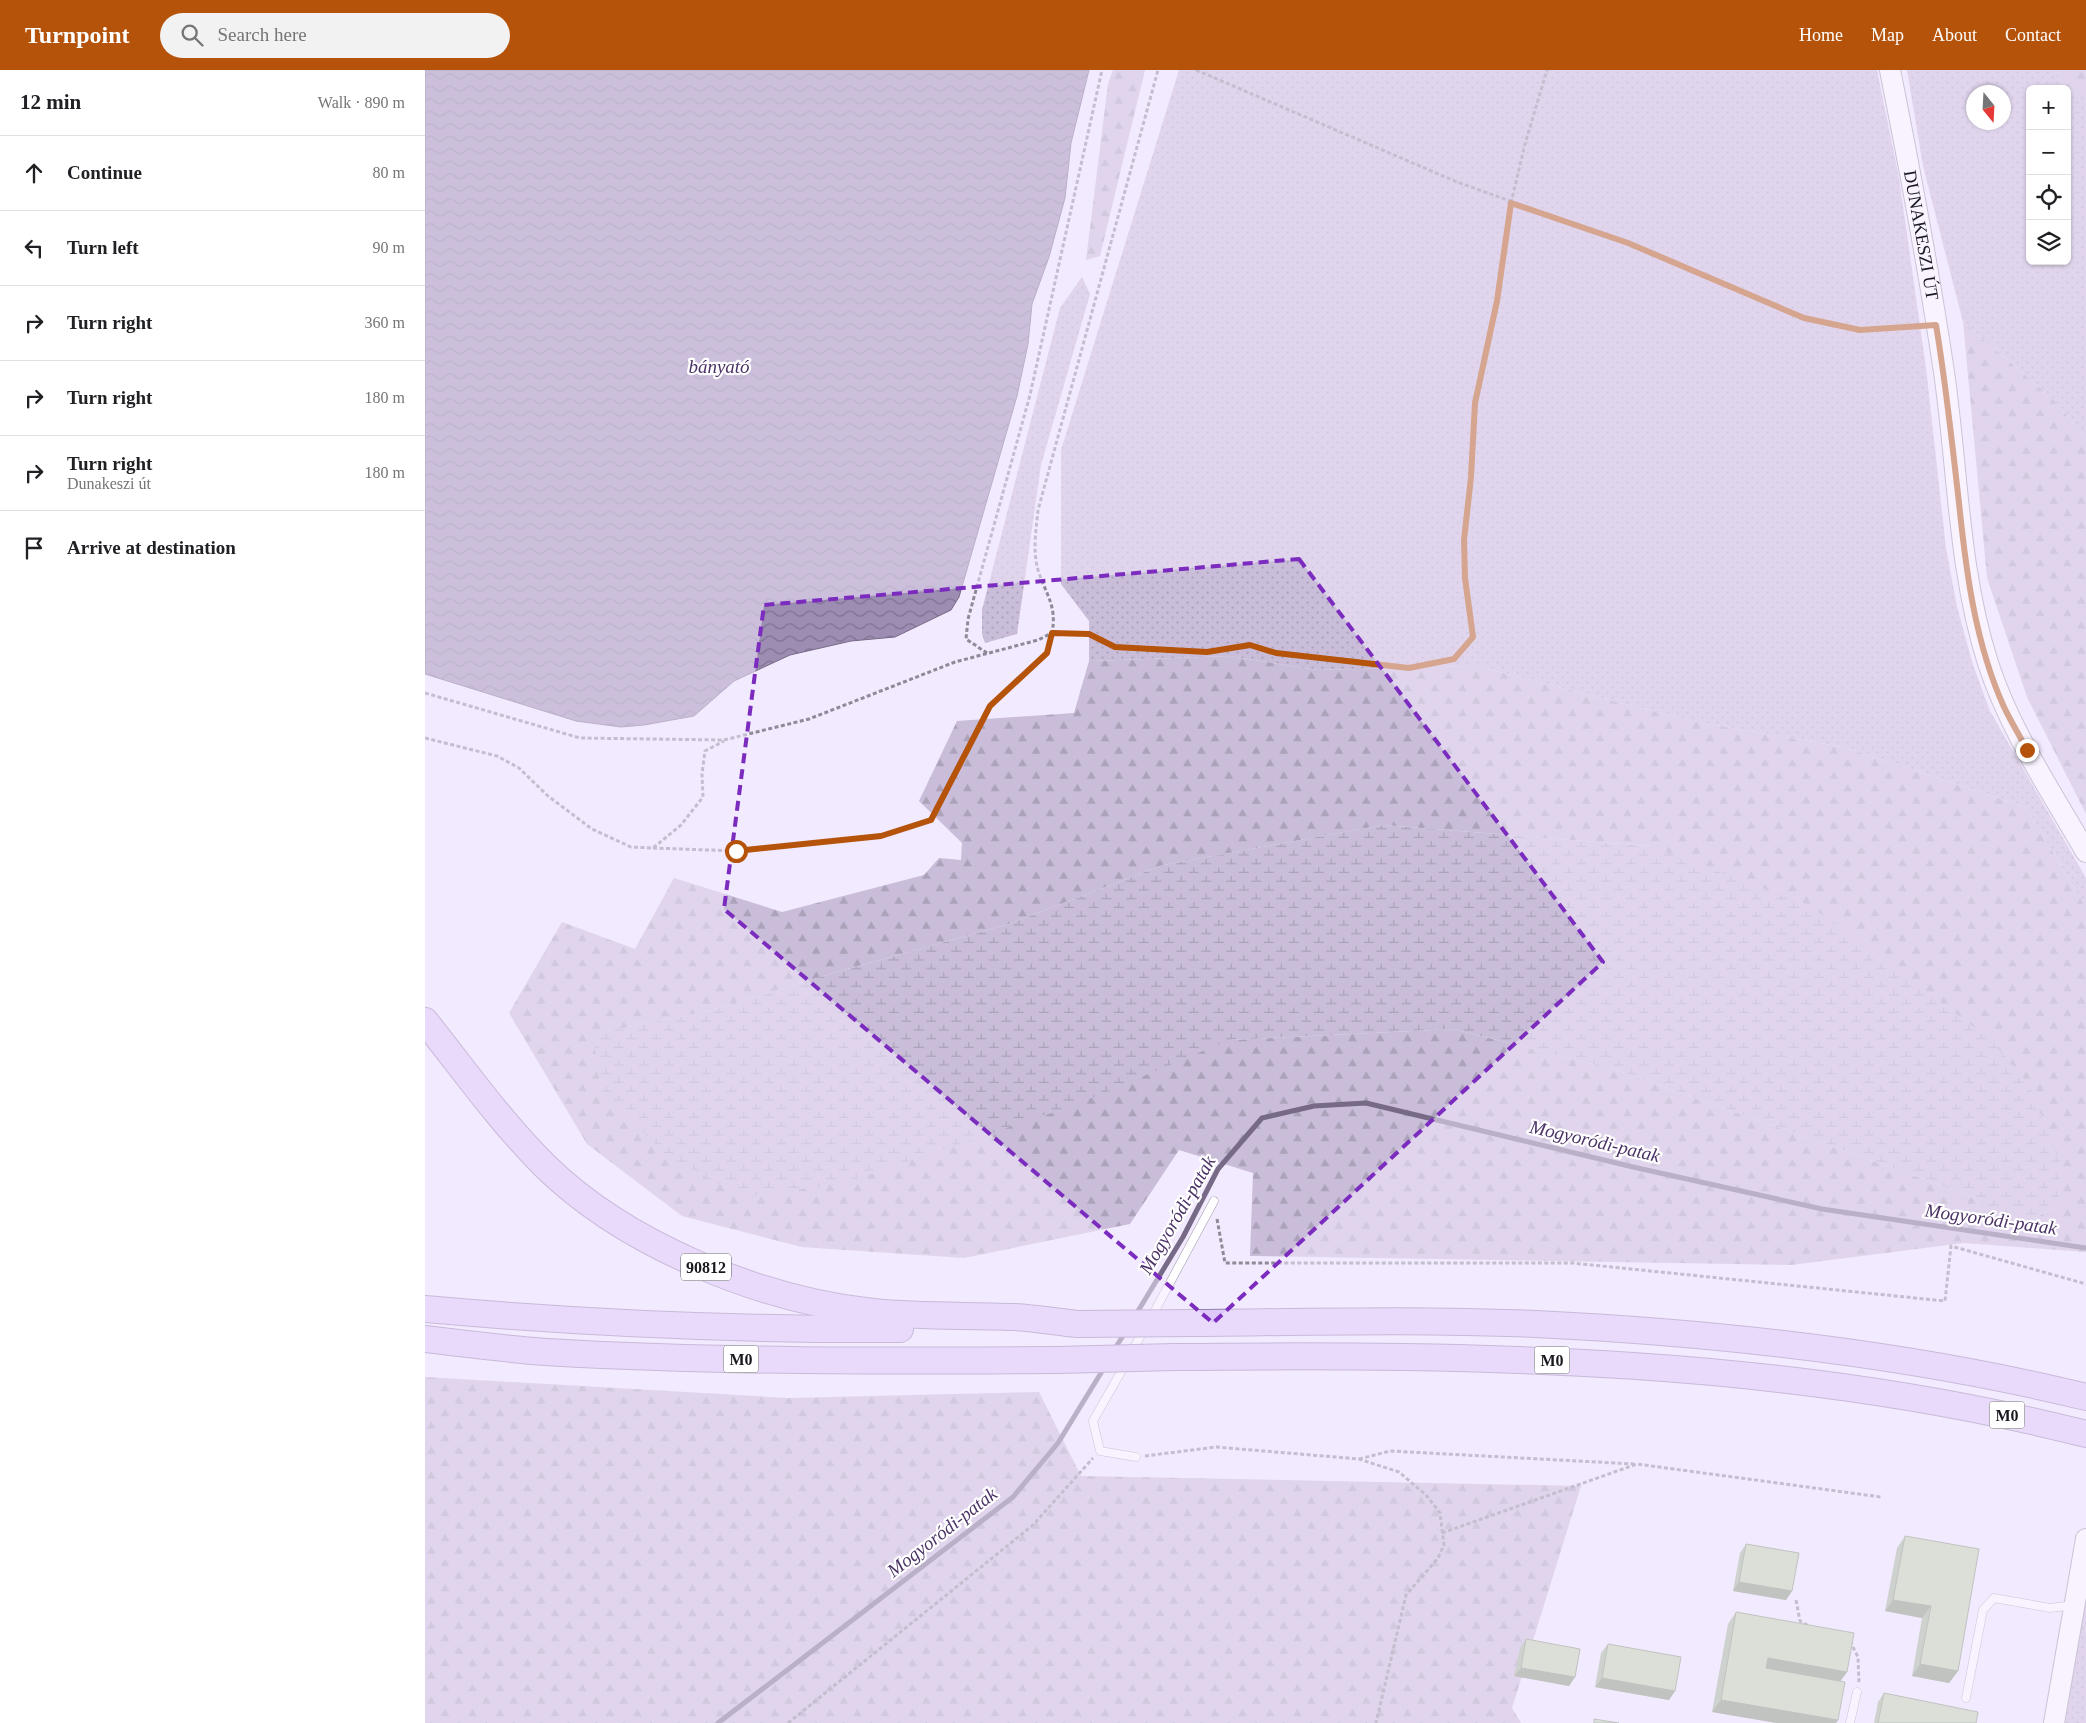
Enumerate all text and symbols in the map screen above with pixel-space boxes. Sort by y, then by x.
search box [160,13,510,58]
icon: search [178,21,206,49]
text: Turnpoint [25,22,130,48]
text: Search here [218,24,307,45]
text: Home [1799,25,1843,45]
text: Map [1871,25,1904,45]
text: About [1932,25,1977,45]
text: Contact [2005,25,2061,45]
north arrow [1966,85,2011,130]
map controls [2026,85,2071,265]
button: + [2026,85,2071,130]
text: 12 min [20,90,81,114]
text: Walk · 890 m [318,94,405,111]
button: − [2026,130,2071,175]
icon: ahead [20,159,48,187]
text: Continue [67,162,142,183]
text: 80 m [373,164,405,181]
street label: DUNAKESZI ÚT [1900,168,1943,301]
button: locate [2026,175,2071,220]
button: layers [2026,220,2071,265]
icon: left [20,234,48,262]
text: Turn left [67,237,139,258]
text: 90 m [373,239,405,256]
icon: right [20,309,48,337]
text: Turn right [67,312,152,333]
text: 360 m [365,314,405,331]
water label: bányató [688,356,750,377]
icon: right [20,384,48,412]
text: Turn right [67,387,152,408]
text: 180 m [365,389,405,406]
text: Turn right [67,453,152,474]
icon: right [20,459,48,487]
text: 180 m [365,464,405,481]
text: Dunakeszi út [67,475,151,492]
icon: arrive [20,534,48,562]
text: Arrive at destination [67,537,236,558]
route end [2016,739,2039,762]
route start [725,840,748,863]
water label: Mogyoródi-patak [1527,1116,1663,1166]
water label: Mogyoródi-patak [1134,1152,1220,1279]
water label: Mogyoródi-patak [1923,1199,2059,1239]
road number: 90812 [681,1254,731,1280]
road number: M0 [723,1346,759,1372]
road number: M0 [1535,1346,1569,1374]
road number: M0 [1989,1402,2025,1428]
water label: Mogyoródi-patak [882,1482,1001,1582]

